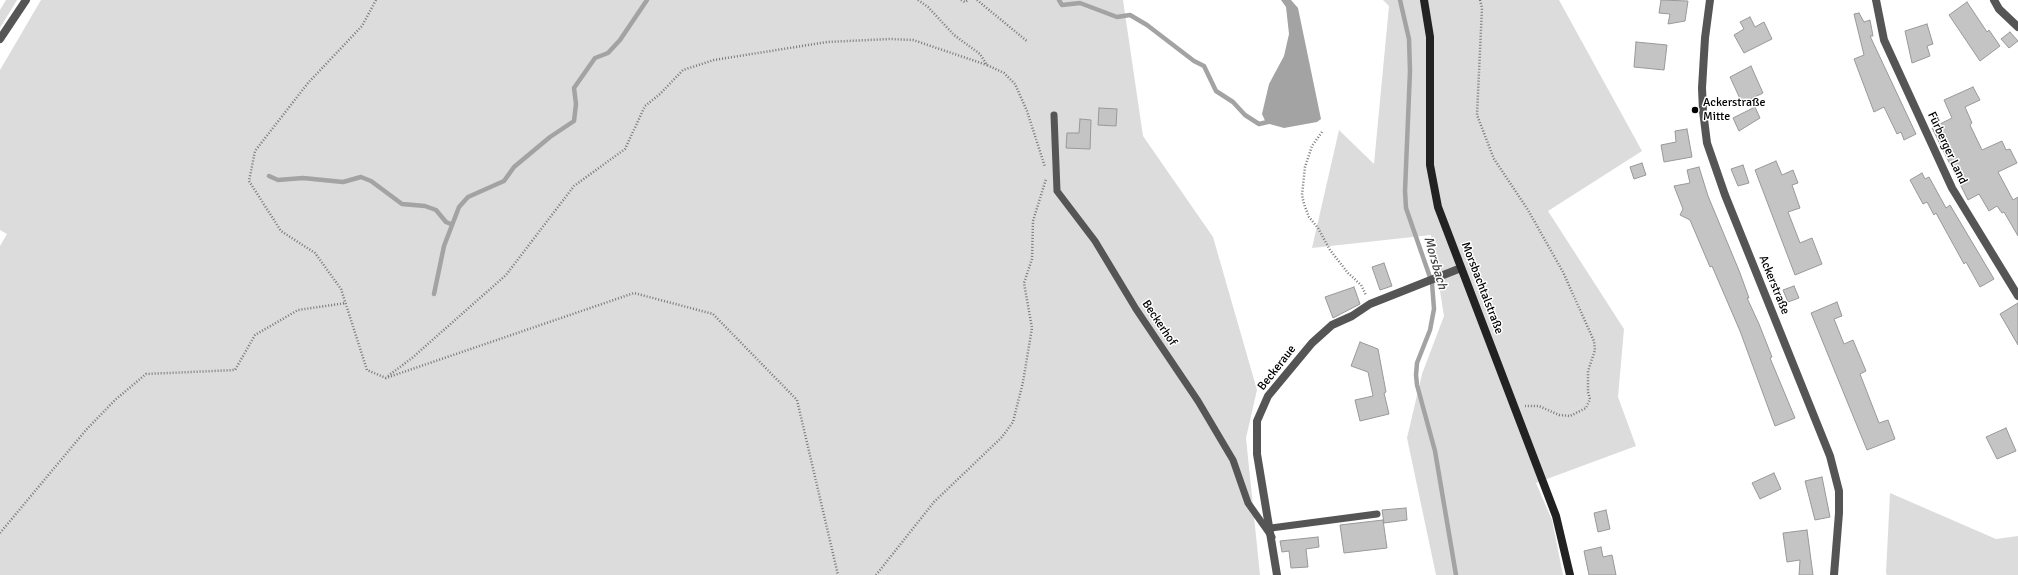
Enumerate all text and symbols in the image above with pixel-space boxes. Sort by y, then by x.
place label: Ackerstraße Mitte [1703,96,1765,124]
marker: Ackerstraße Mitte [1690,105,1700,115]
street label: Fürberger Land [1924,110,1970,186]
water label: Morsbach [1420,235,1450,291]
street label: Morsbachtalstraße [1458,240,1506,336]
street label: Ackerstraße [1756,253,1792,317]
street label: Beckerhof [1139,297,1179,349]
street label: Beckeraue [1255,342,1299,394]

